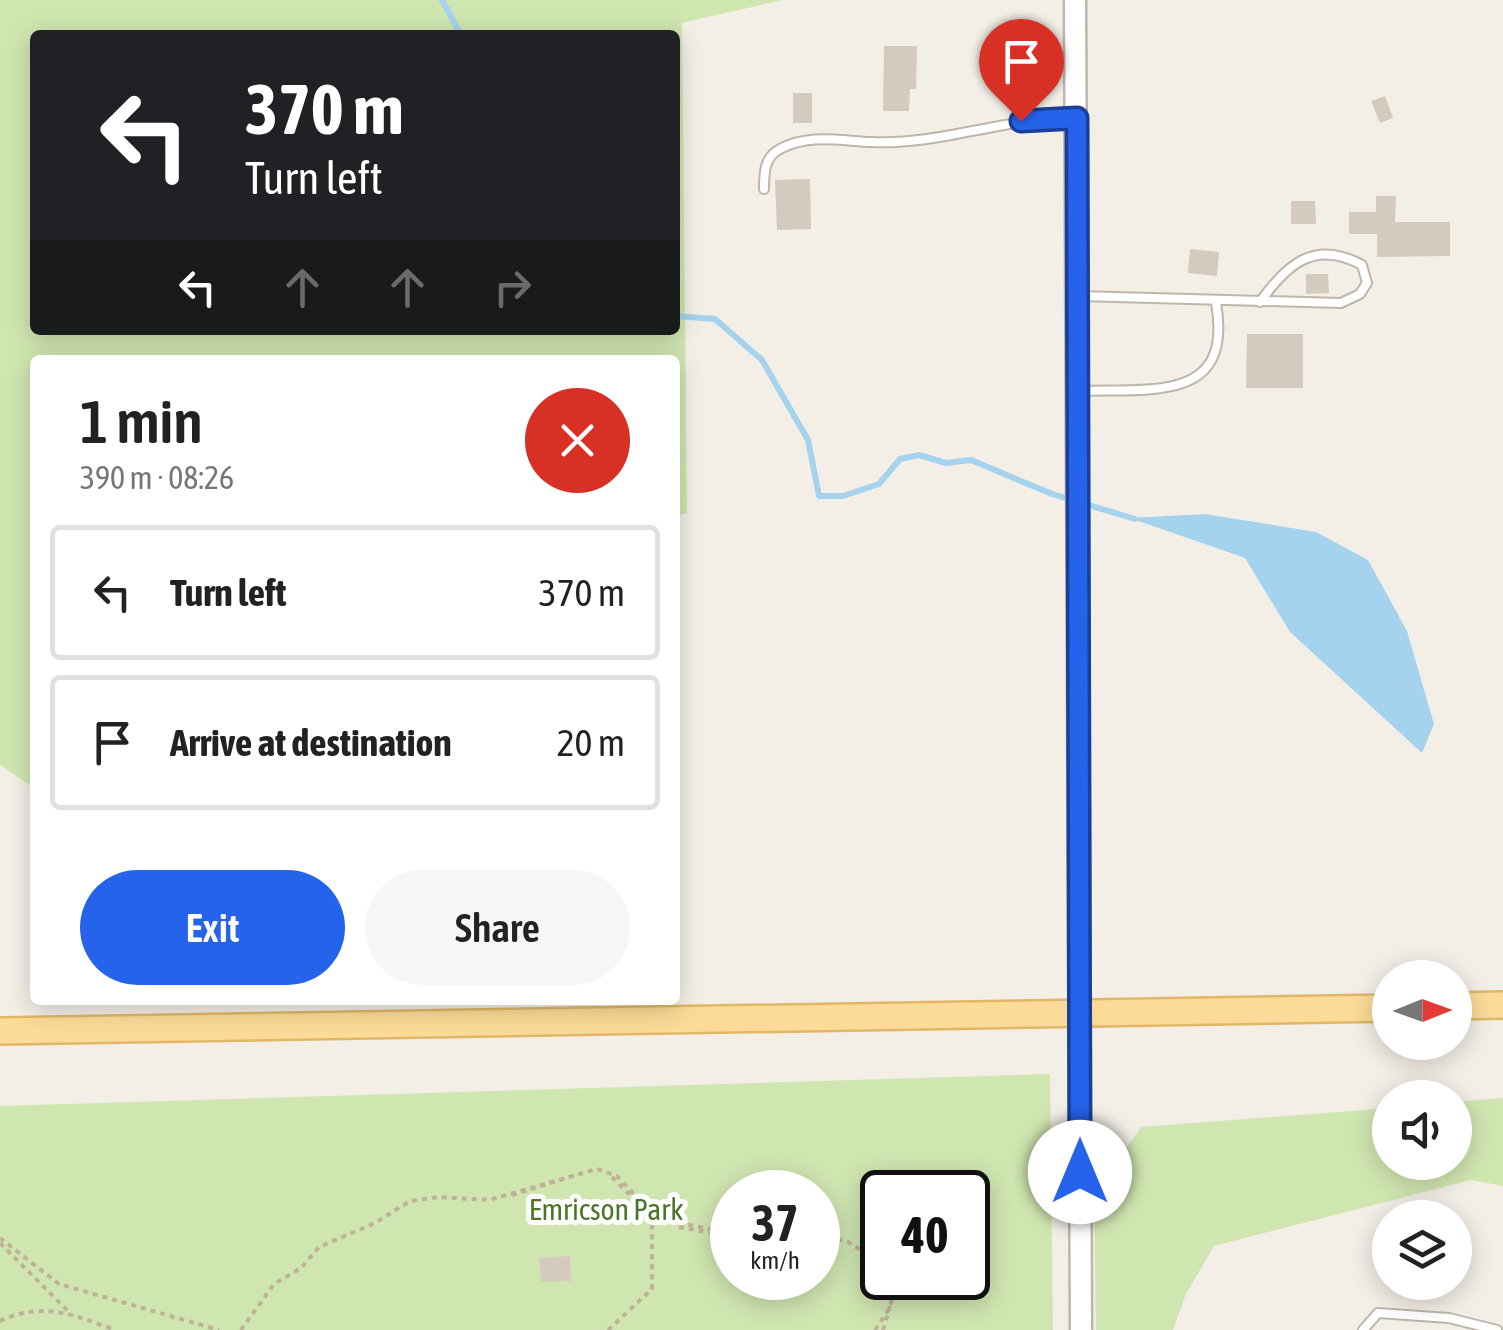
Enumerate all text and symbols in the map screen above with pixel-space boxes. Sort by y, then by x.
pin [979,19,1064,122]
icon: arrive [994,34,1049,89]
text: 370 m [245,69,404,149]
icon: left [80,70,210,200]
text: Turn left [245,152,383,204]
icon: left [170,260,225,315]
icon: ahead [275,260,330,315]
icon: ahead [380,260,435,315]
icon: right [485,260,540,315]
text: 1 min [80,387,203,456]
button: close [525,388,630,493]
text: 390 m · 08:26 [80,459,234,496]
icon: left [85,565,140,620]
text: Turn left [170,571,286,614]
text: 370 m [539,571,625,614]
icon: arrive [85,715,140,770]
text: Arrive at destination [170,721,452,764]
text: 20 m [557,721,625,764]
button: Exit [80,870,345,985]
button: Share [365,870,630,985]
north arrow [1372,960,1472,1060]
map controls [1372,960,1472,1300]
button: sound [1372,1080,1472,1180]
position arrow [1028,1120,1132,1224]
speed limit sign: 40 [860,1170,990,1300]
park label: Emricson Park [529,1192,683,1226]
text: 37 [751,1194,798,1252]
button: layers [1372,1200,1472,1300]
text: km/h [750,1246,800,1274]

